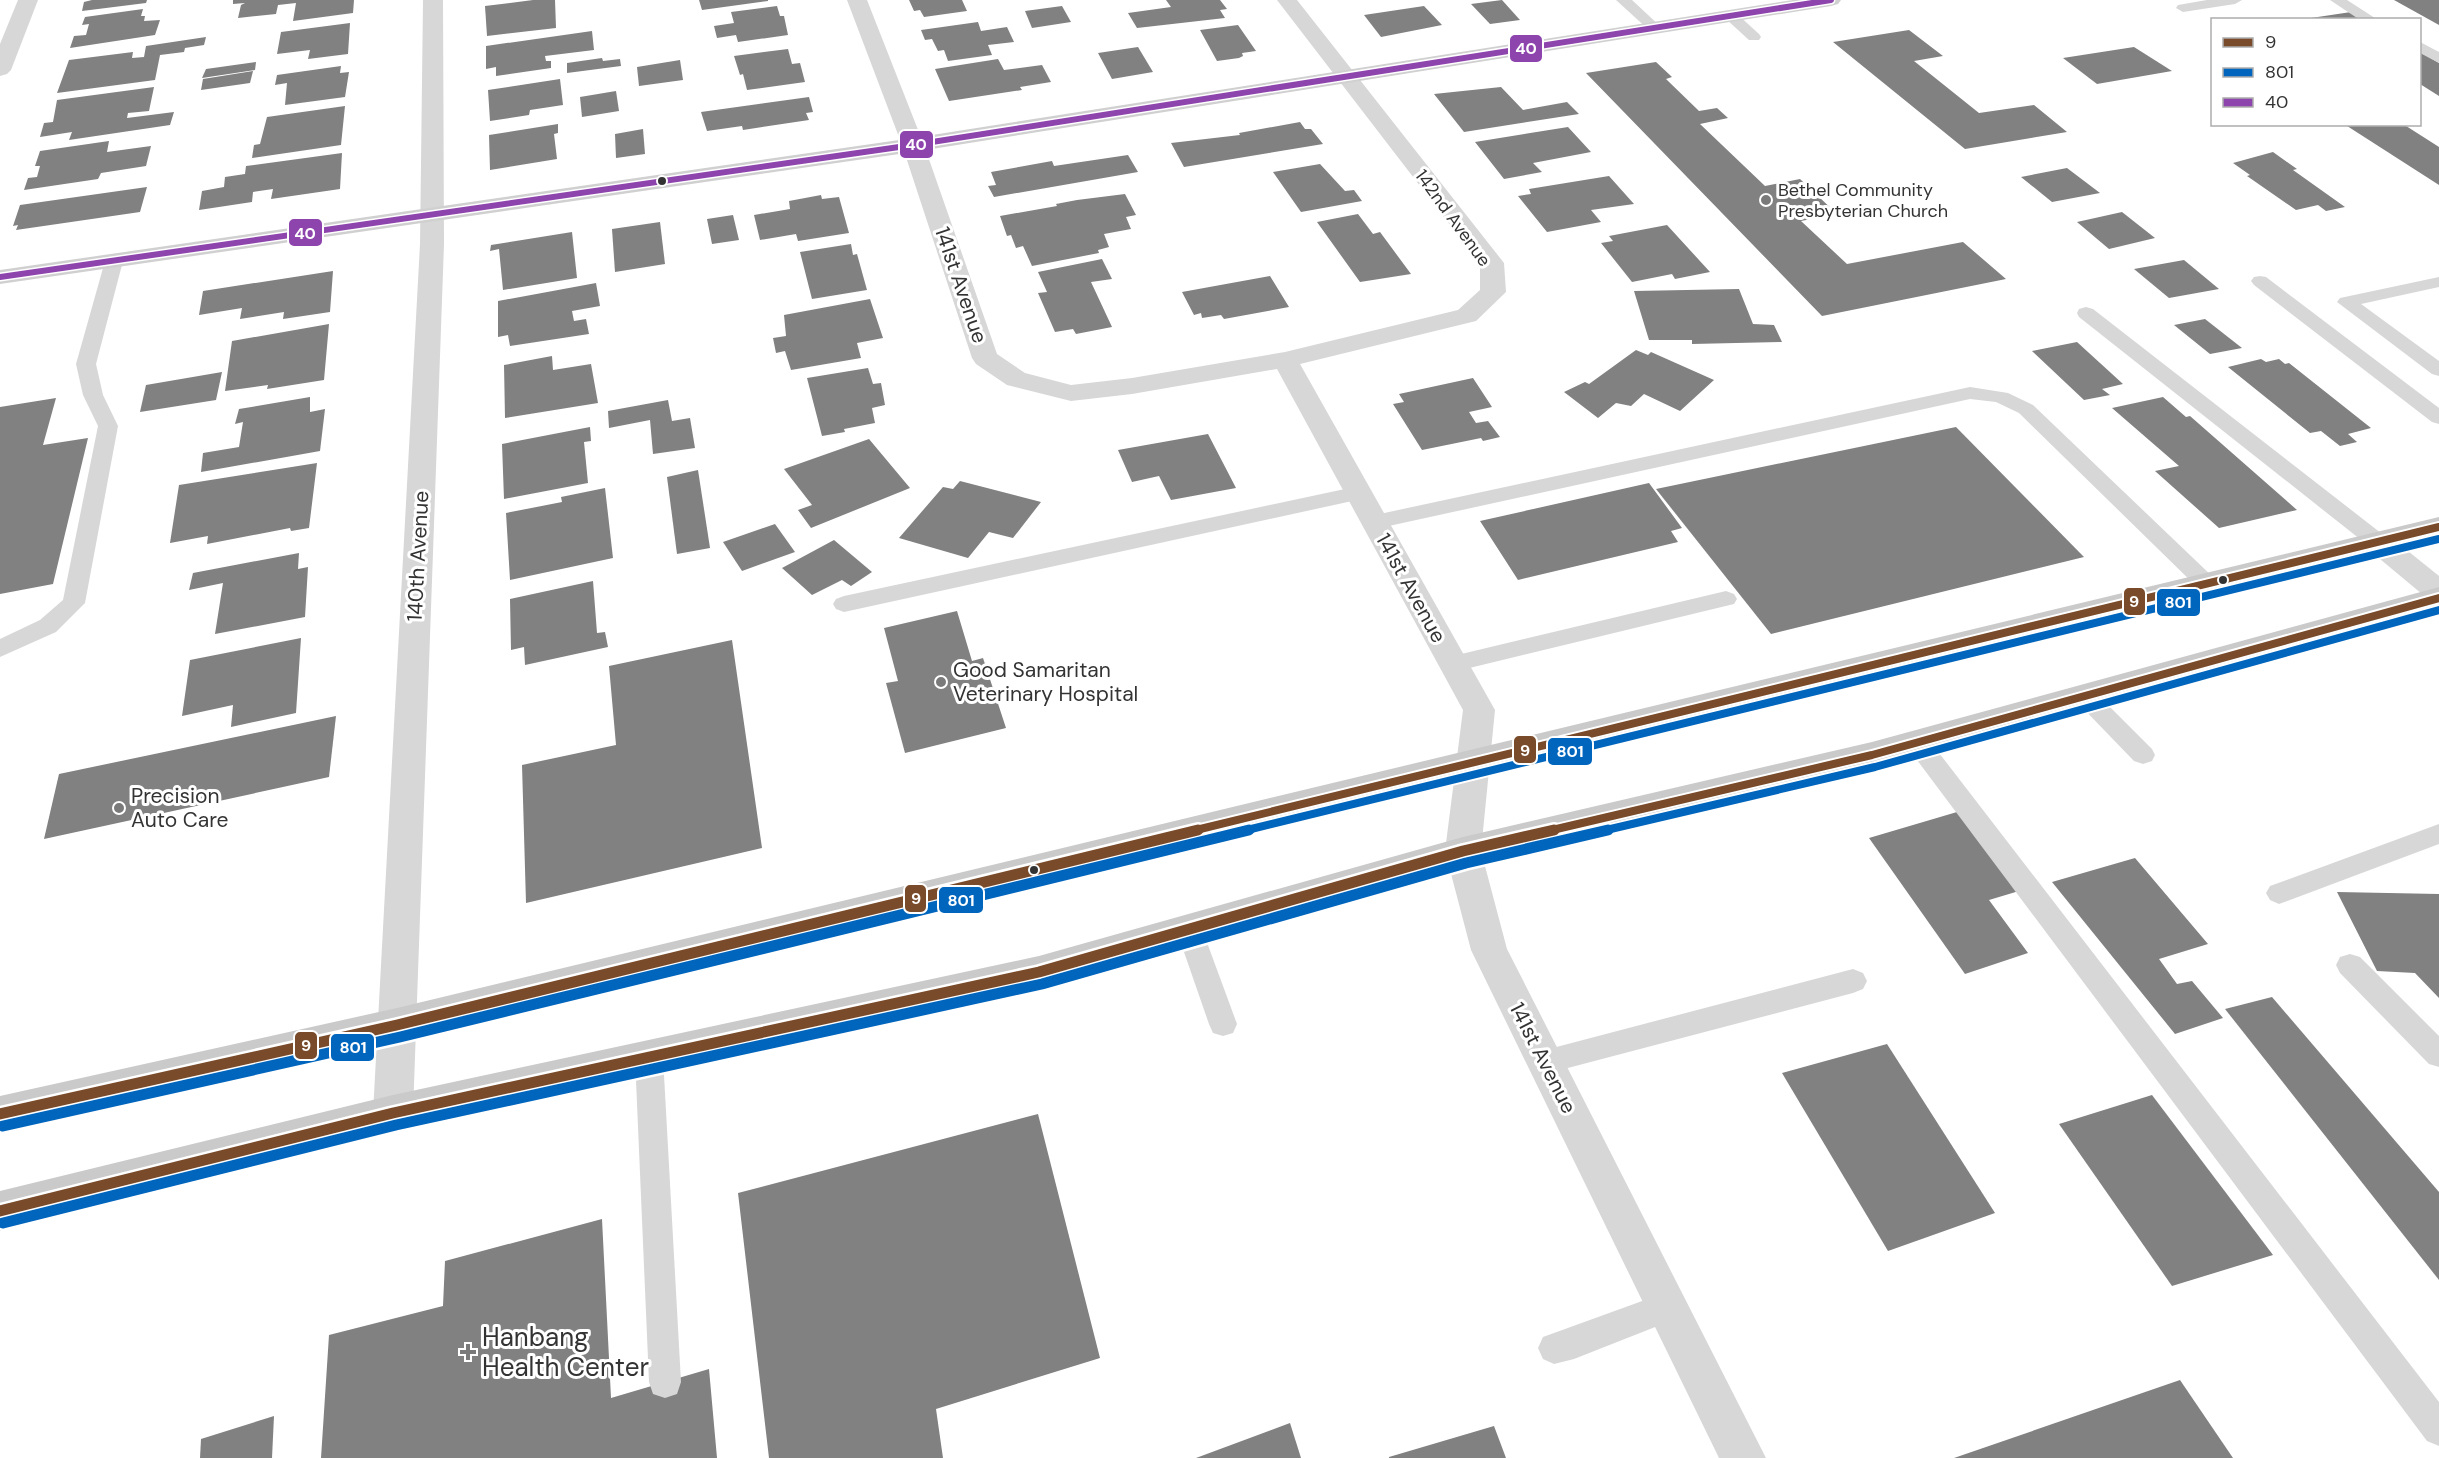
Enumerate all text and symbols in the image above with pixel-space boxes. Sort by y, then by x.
legend [2211,18,2421,126]
text: 9 [2265,30,2276,54]
line badge: 40 [1509,34,1543,63]
text: 40 [1515,38,1537,59]
text: 801 [2265,60,2294,84]
text: 40 [2265,90,2288,114]
line badge: 40 [899,130,934,159]
text: 40 [905,134,927,155]
street label: 142nd Avenue [1410,165,1496,271]
unlabelled marker [656,175,668,187]
place label: Bethel Community Presbyterian Church [1778,178,1948,223]
marker: Bethel Community Presbyterian Church [1759,193,1773,207]
line badge: 40 [288,218,323,247]
text: 40 [294,223,316,244]
street label: 141st Avenue [928,223,994,347]
street label: 140th Avenue [401,490,435,622]
street label: 141st Avenue [1369,528,1453,648]
unlabelled marker [2217,574,2229,586]
line badge: 9 [2123,587,2146,616]
line badge: 801 [2156,588,2201,617]
text: 9 [2129,591,2139,612]
text: 801 [2164,592,2192,613]
place label: Good Samaritan Veterinary Hospital [953,656,1138,708]
marker: Good Samaritan Veterinary Hospital [934,675,948,689]
line badge: 9 [1513,735,1537,764]
line badge: 801 [1547,737,1593,766]
text: 9 [1520,740,1530,761]
text: 801 [1556,741,1584,762]
place label: Precision Auto Care [131,782,229,834]
marker: Precision Auto Care [112,801,126,815]
unlabelled marker [1028,864,1040,876]
line badge: 9 [904,884,927,913]
line badge: 801 [938,886,984,914]
text: 9 [911,888,921,909]
text: 801 [947,890,975,911]
street label: 141st Avenue [1503,998,1583,1118]
line badge: 9 [294,1031,318,1060]
line badge: 801 [330,1033,375,1062]
text: 9 [301,1035,311,1056]
text: 801 [339,1037,367,1058]
place label: Hanbang Health Center [482,1320,649,1384]
marker: Hanbang Health Center [459,1343,477,1361]

